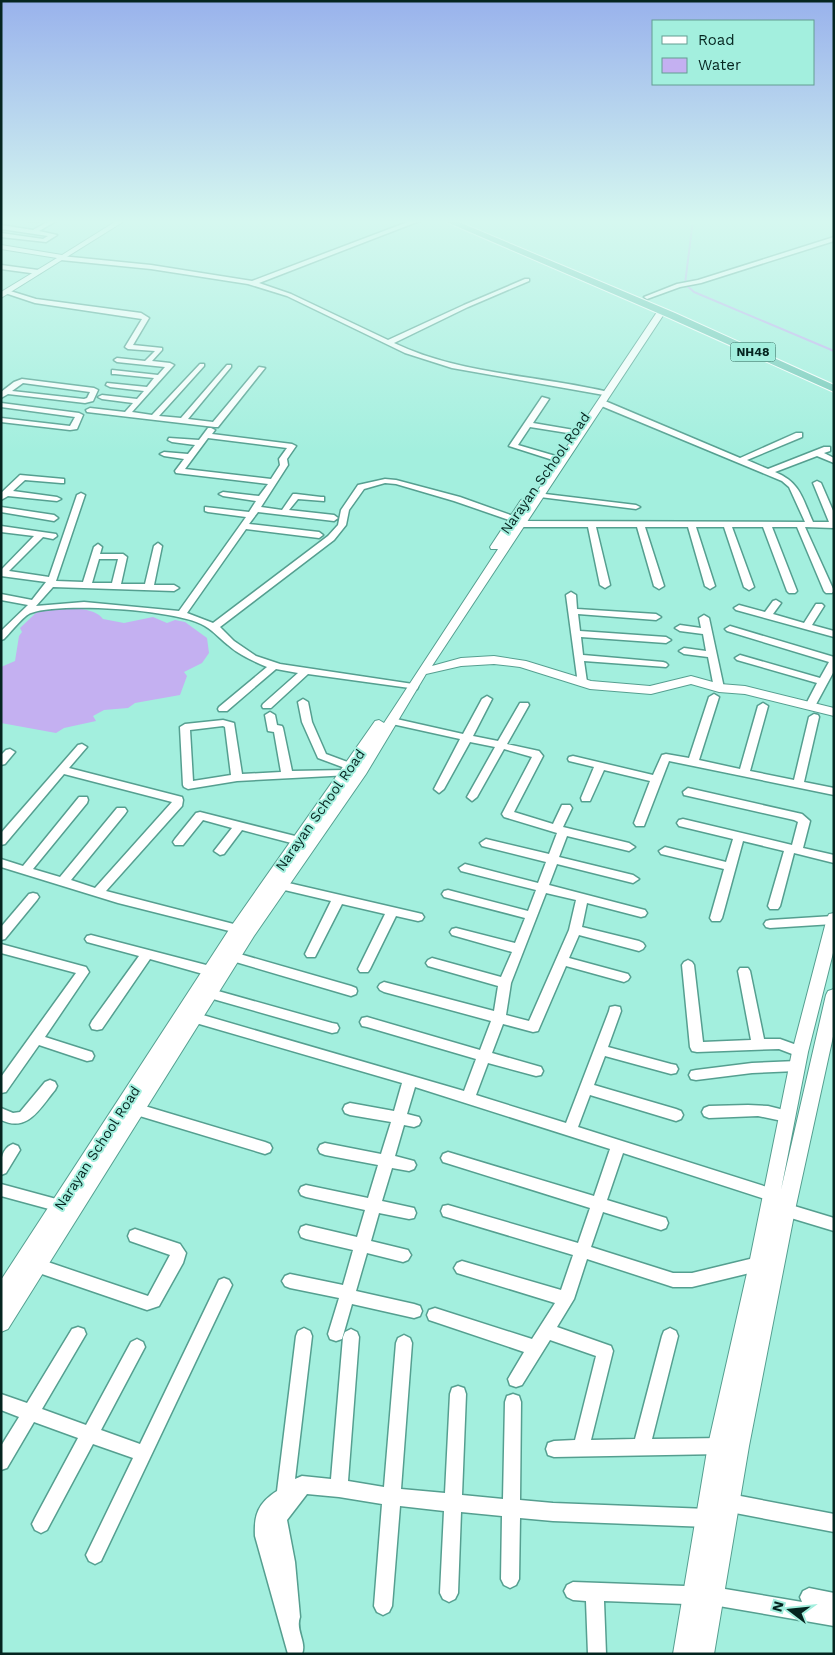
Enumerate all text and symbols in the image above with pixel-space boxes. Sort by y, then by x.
legend [652,20,815,85]
text: Road [698,31,735,49]
text: Water [698,56,741,74]
road number: NH48 [730,342,776,362]
street label: Narayan School Road [497,409,593,537]
street label: Narayan School Road [272,746,368,874]
street label: Narayan School Road [51,1083,143,1213]
north arrow [765,1585,815,1635]
text: N [768,1599,787,1614]

